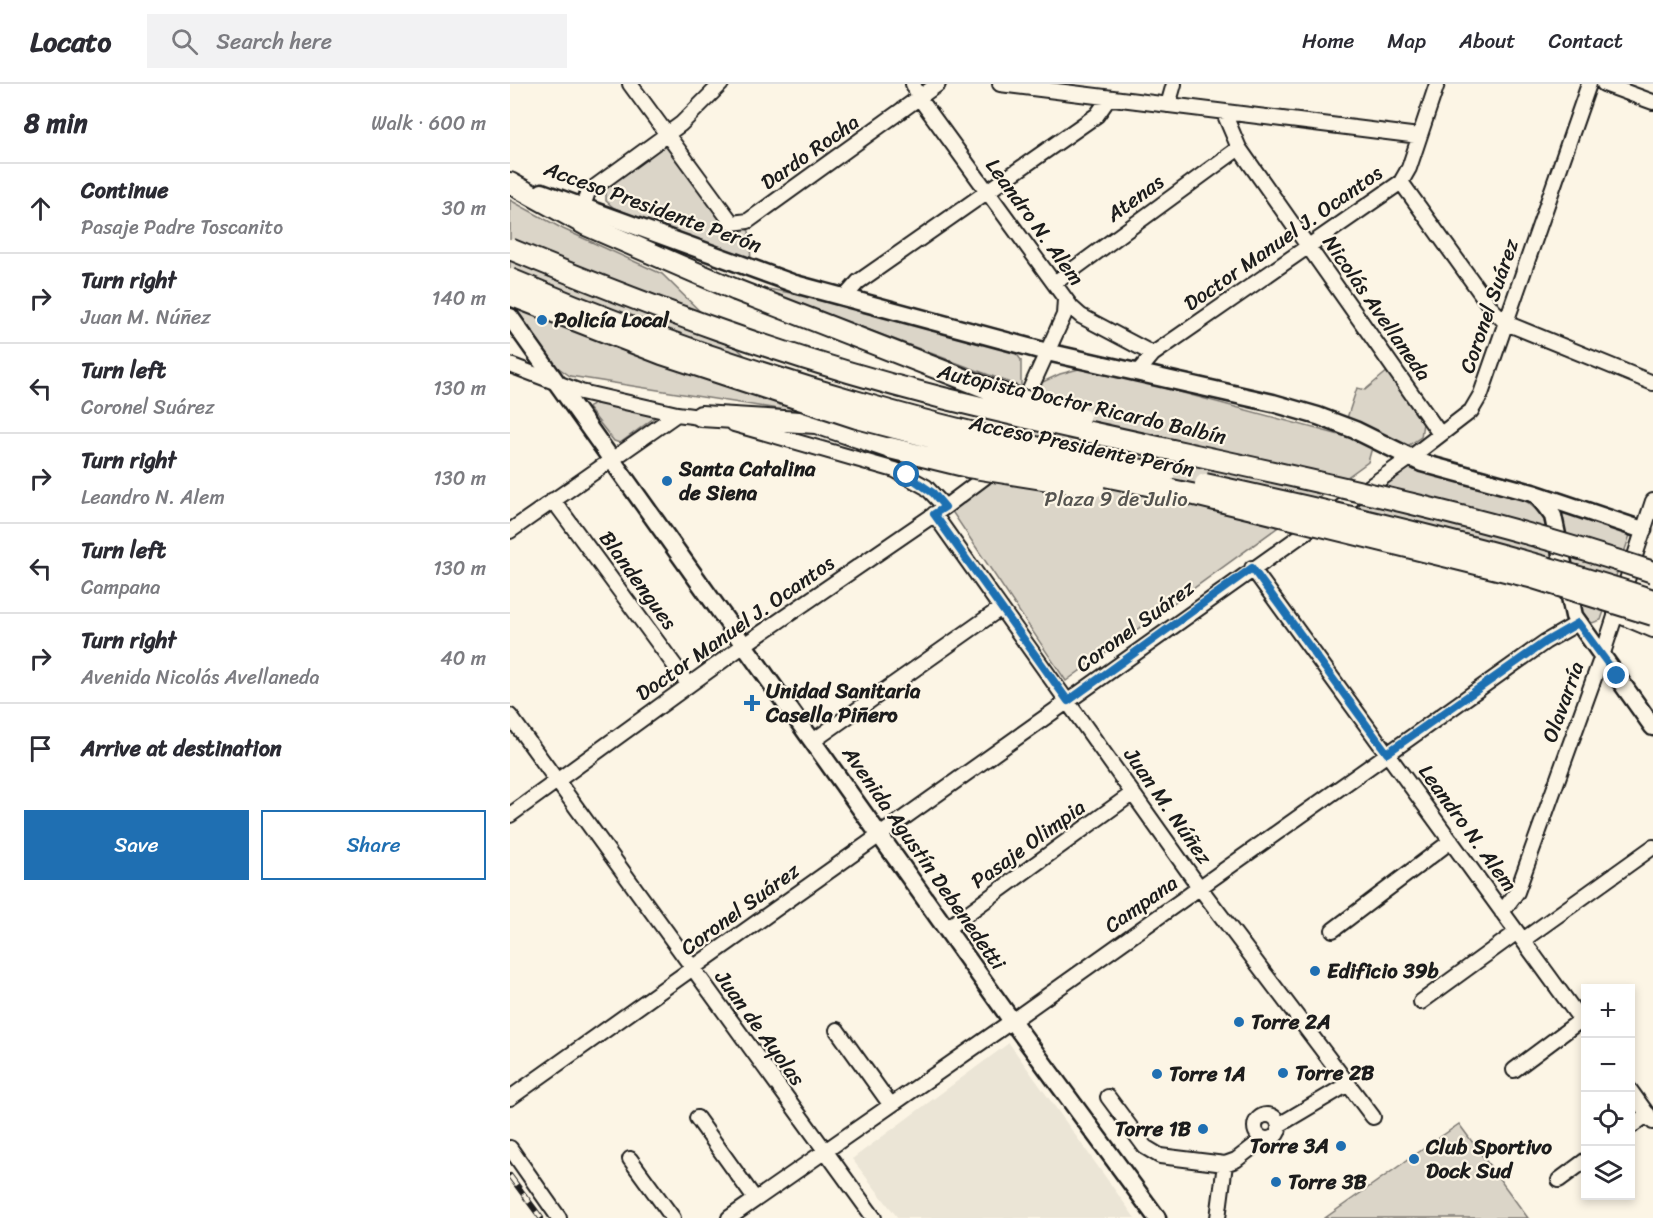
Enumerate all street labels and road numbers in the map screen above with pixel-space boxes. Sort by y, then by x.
street label: Dardo Rocha [752,103,868,200]
street label: Acceso Presidente Perón [538,150,767,264]
street label: Leandro N. Alem [975,150,1095,294]
street label: Doctor Manuel J. Ocantos [1175,154,1391,321]
street label: Atenas [1097,164,1172,233]
street label: Nicolás Avellaneda [1312,227,1442,390]
street label: Coronel Suárez [1448,233,1530,379]
street label: Autopista Doctor Ricardo Balbín [933,352,1230,456]
street label: Acceso Presidente Perón [965,403,1198,488]
street label: Blandengues [589,522,688,638]
street label: Doctor Manuel J. Ocantos [627,544,843,711]
street label: Coronel Suárez [1067,569,1204,683]
street label: Olavarría [1531,656,1595,748]
street label: Avenida Agustín Debenedetti [831,737,1017,979]
street label: Juan M. Núñez [1113,738,1223,874]
street label: Leandro N. Alem [1408,756,1528,900]
street label: Pasaje Olimpia [962,789,1094,899]
street label: Coronel Suárez [672,852,809,966]
street label: Campana [1096,864,1186,943]
street label: Juan de Ayolas [704,961,816,1095]

